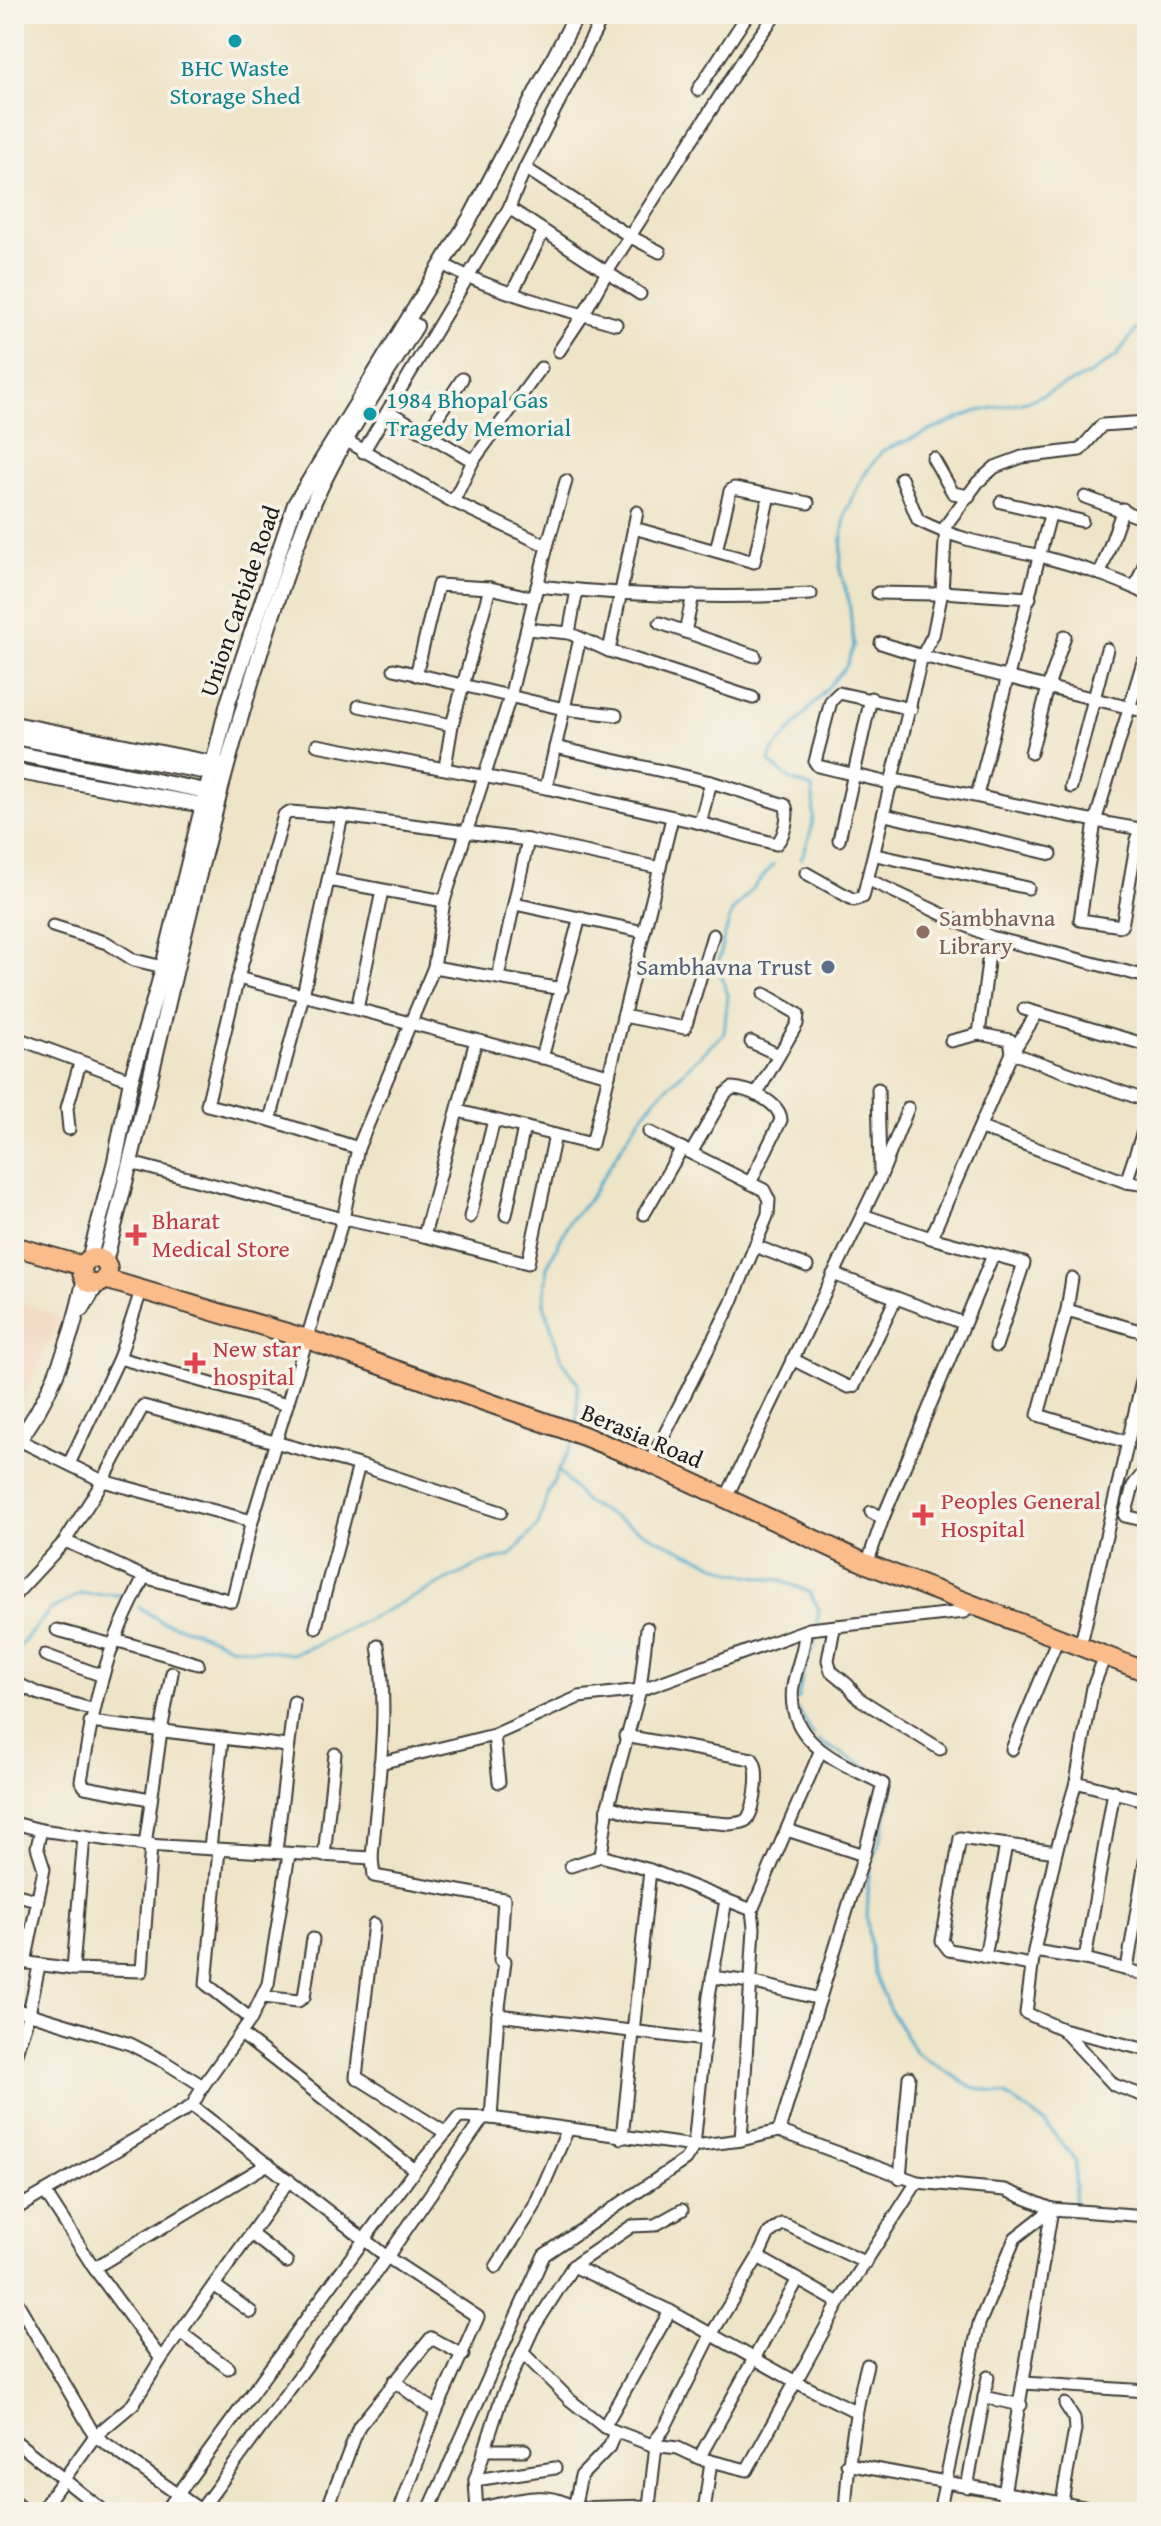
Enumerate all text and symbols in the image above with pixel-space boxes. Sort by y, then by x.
marker: BHC Waste Storage Shed [226,32,244,50]
place label: BHC Waste Storage Shed [169,50,301,113]
place label: 1984 Bhopal Gas Tragedy Memorial [386,382,571,445]
marker: 1984 Bhopal Gas Tragedy Memorial [361,405,379,423]
street label: Union Carbide Road [190,500,289,701]
place label: Sambhavna Library [939,900,1056,963]
marker: Sambhavna Library [914,923,932,941]
place label: Sambhavna Trust [636,949,813,984]
marker: Sambhavna Trust [819,958,837,976]
place label: Bharat Medical Store [152,1203,290,1266]
marker: Bharat Medical Store [127,1226,145,1244]
place label: New star hospital [213,1331,302,1394]
marker: New star hospital [184,1352,206,1374]
street label: Berasia Road [576,1394,709,1477]
place label: Peoples General Hospital [941,1483,1101,1546]
marker: Peoples General Hospital [912,1504,934,1526]

